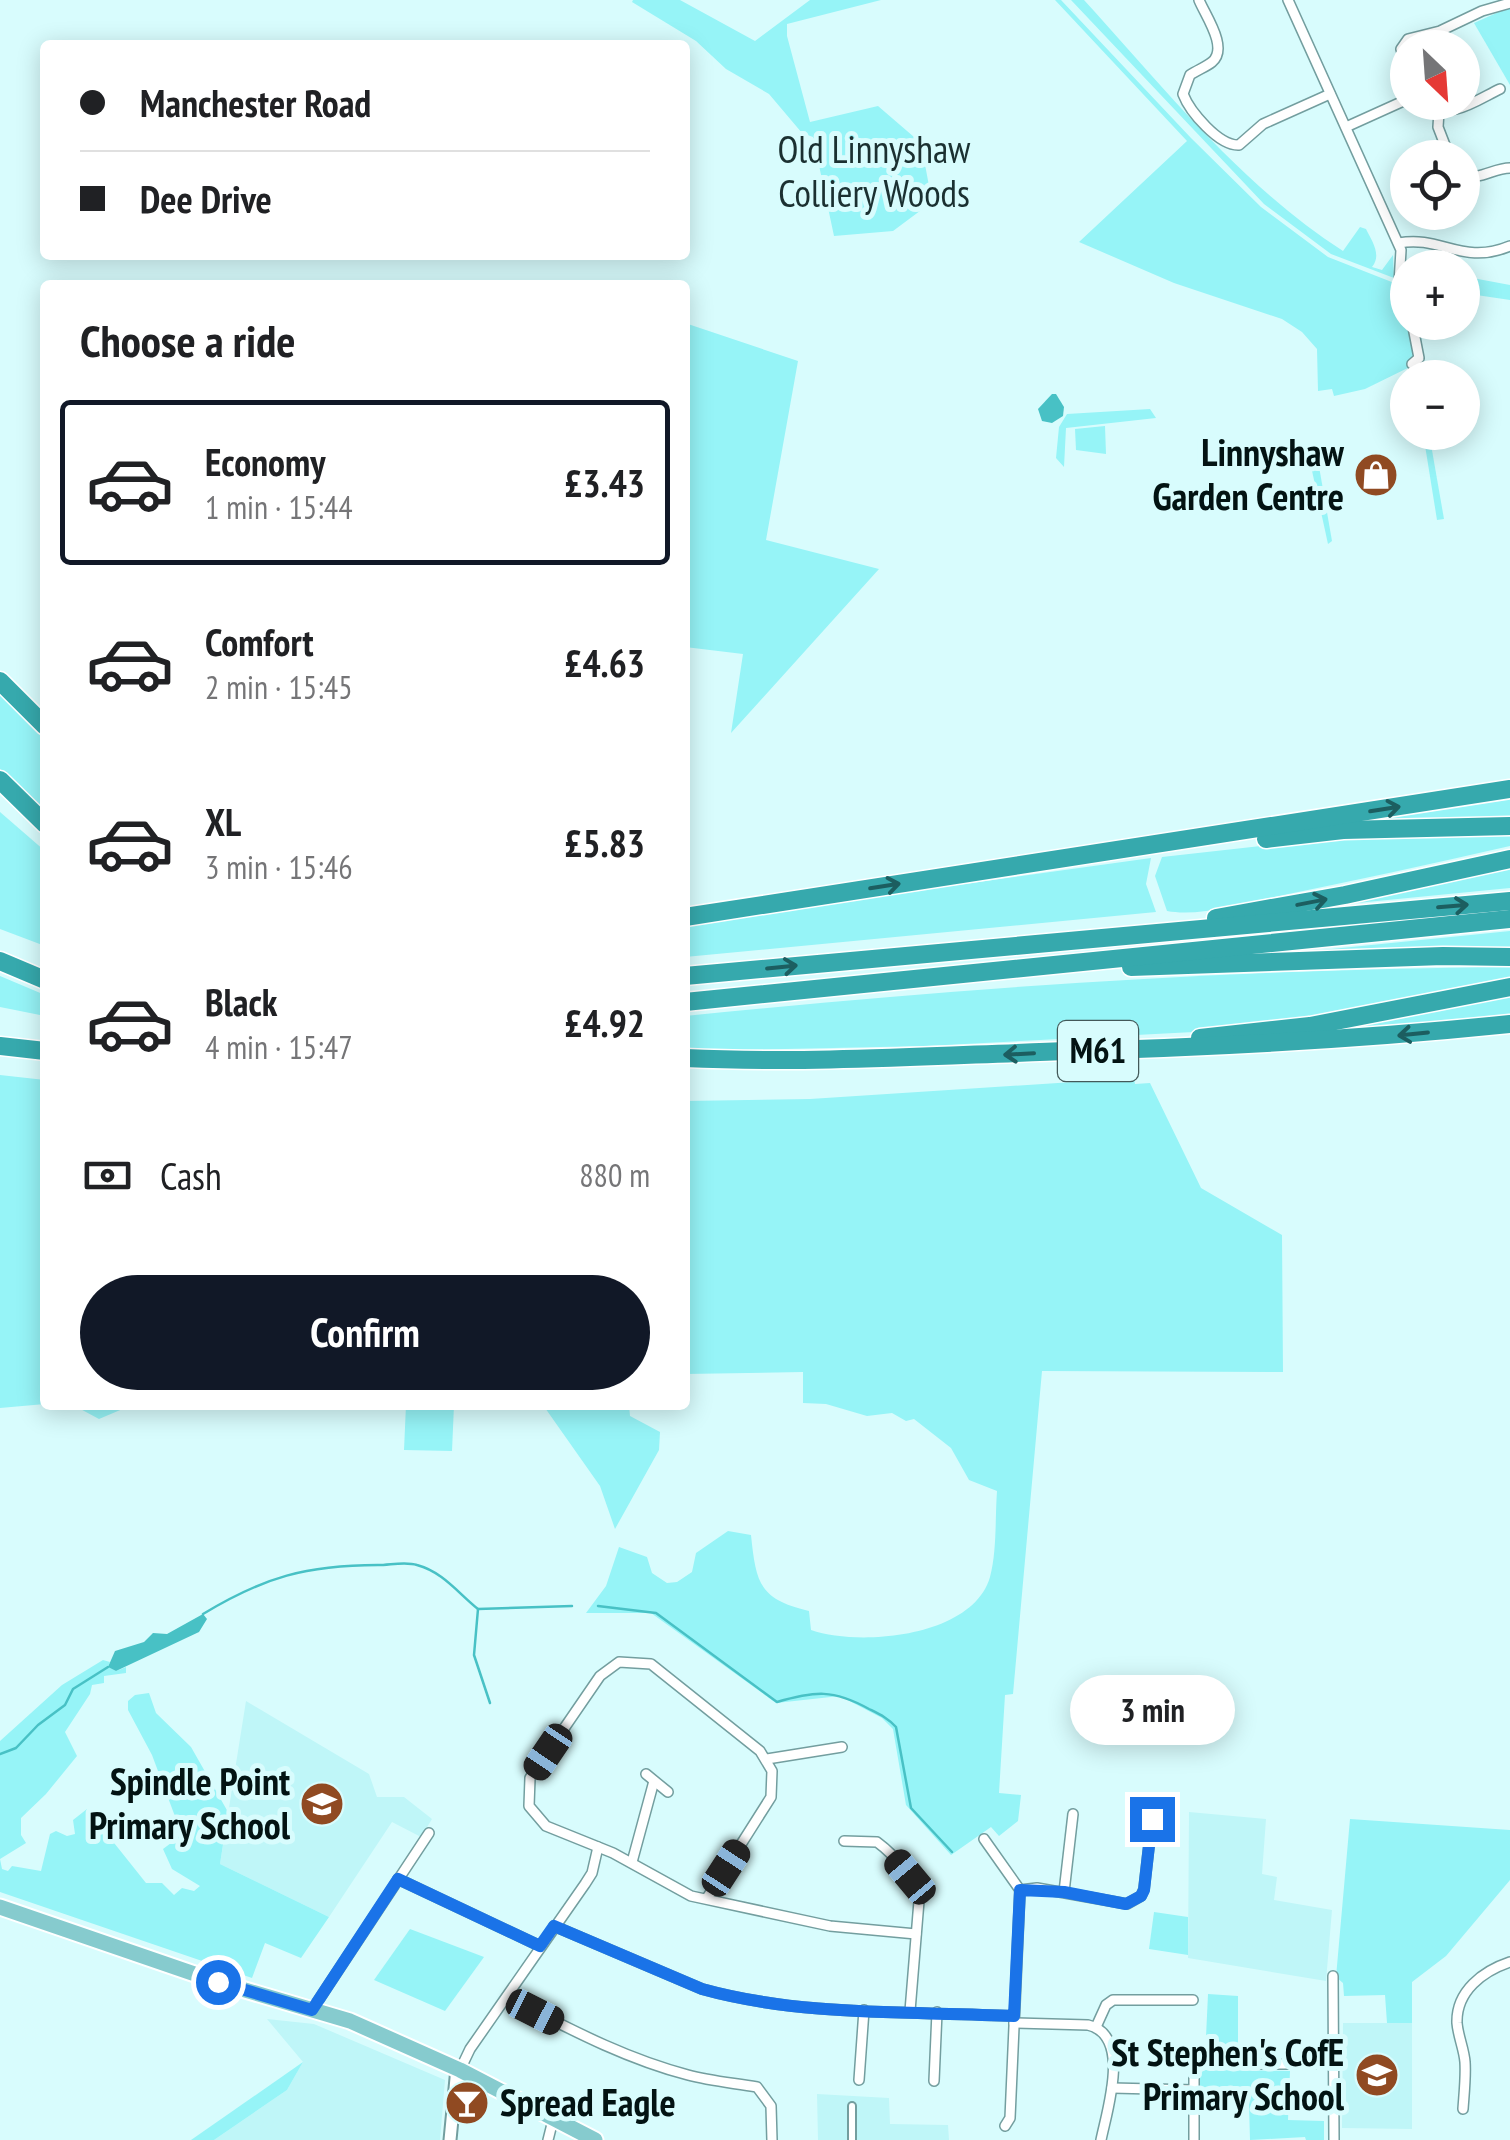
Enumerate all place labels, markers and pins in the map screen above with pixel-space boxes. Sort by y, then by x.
place label: Linnyshaw Garden Centre [1152,427,1344,520]
shop icon: Linnyshaw Garden Centre [1353,452,1399,498]
place label: Spindle Point Primary School [89,1756,291,1849]
school or university icon: Spindle Point Primary School [299,1781,345,1827]
place label: St Stephen's CofE Primary School [1111,2027,1345,2120]
school or university icon: St Stephen's CofE Primary School [1354,2052,1400,2098]
place label: Spread Eagle [500,2077,676,2126]
bar icon: Spread Eagle [444,2080,490,2126]

